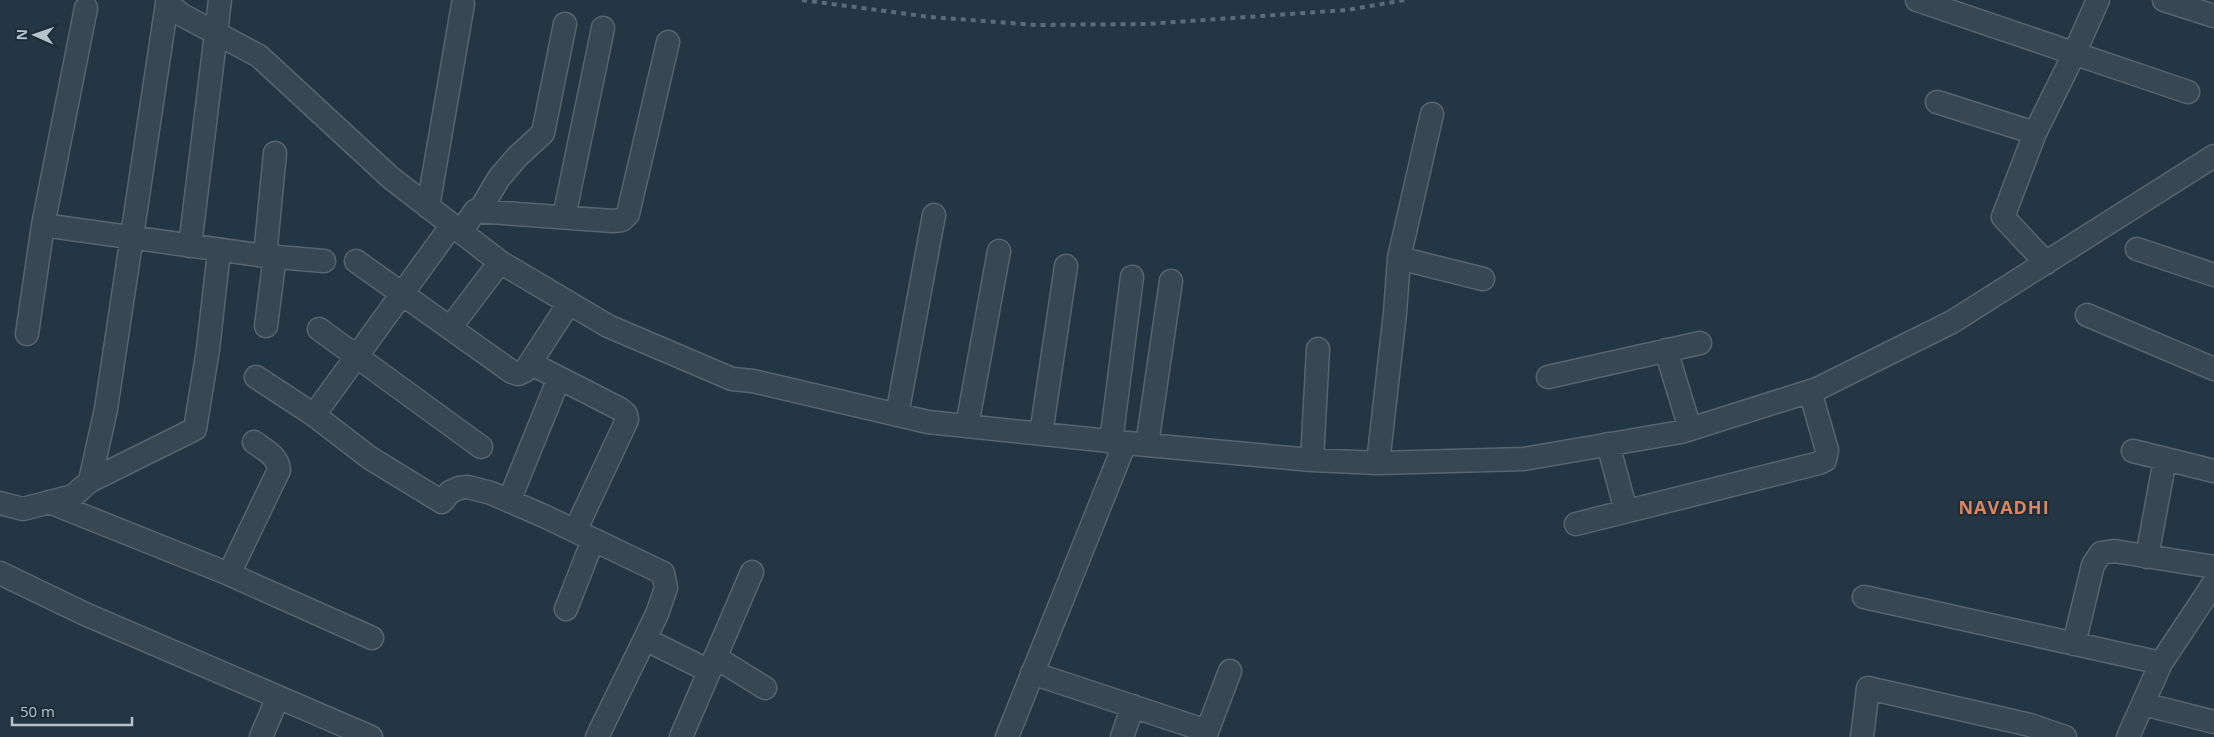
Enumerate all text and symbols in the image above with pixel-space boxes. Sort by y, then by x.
north arrow [10,10,60,60]
text: N [12,29,31,41]
district label: NAVADHI [1958,495,2050,519]
scale bar [12,694,132,726]
text: 50 m [20,701,55,721]

